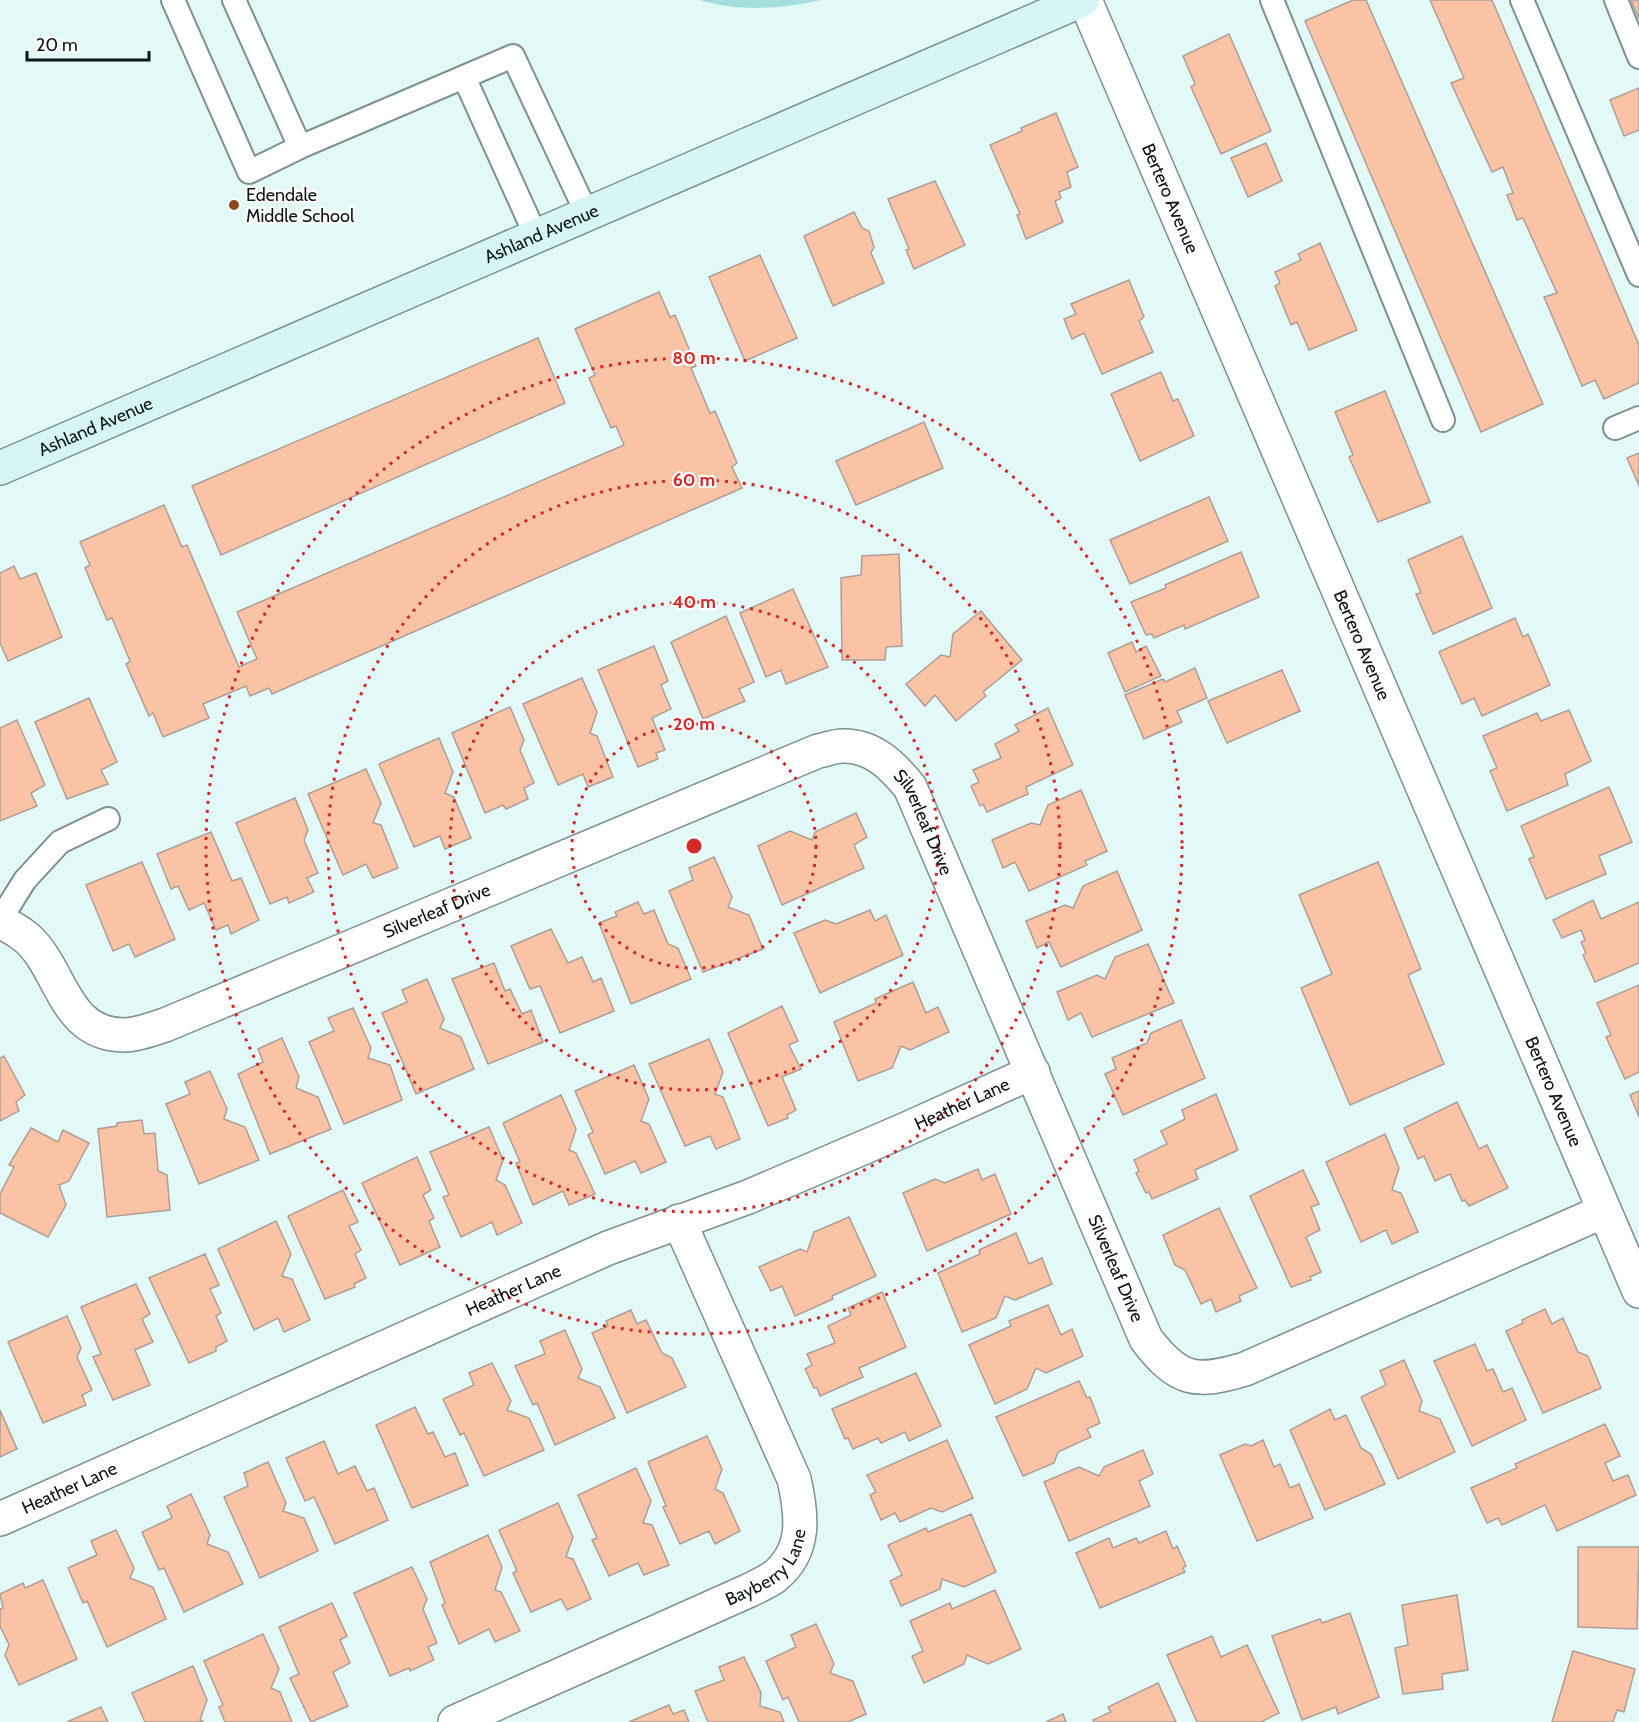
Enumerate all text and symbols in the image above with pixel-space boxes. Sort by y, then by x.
scale bar [27,24,148,62]
text: 20 m [36,34,78,56]
street label: Bertero Avenue [1137,140,1203,257]
place label: Edendale Middle School [246,184,355,227]
marker: Edendale Middle School [227,198,241,212]
street label: Ashland Avenue [481,199,602,268]
text: 80 m [672,347,716,369]
street label: Ashland Avenue [35,392,156,461]
text: 60 m [673,469,715,491]
street label: Bertero Avenue [1329,587,1395,703]
text: 40 m [672,591,716,613]
text: 20 m [673,713,715,735]
street label: Silverleaf Drive [889,765,957,878]
centre of rings [684,836,704,856]
street label: Silverleaf Drive [380,879,494,943]
street label: Bertero Avenue [1520,1033,1587,1150]
street label: Heather Lane [911,1073,1013,1135]
street label: Silverleaf Drive [1083,1211,1148,1325]
street label: Heather Lane [462,1259,564,1321]
street label: Heather Lane [18,1457,120,1519]
street label: Bayberry Lane [722,1528,811,1611]

